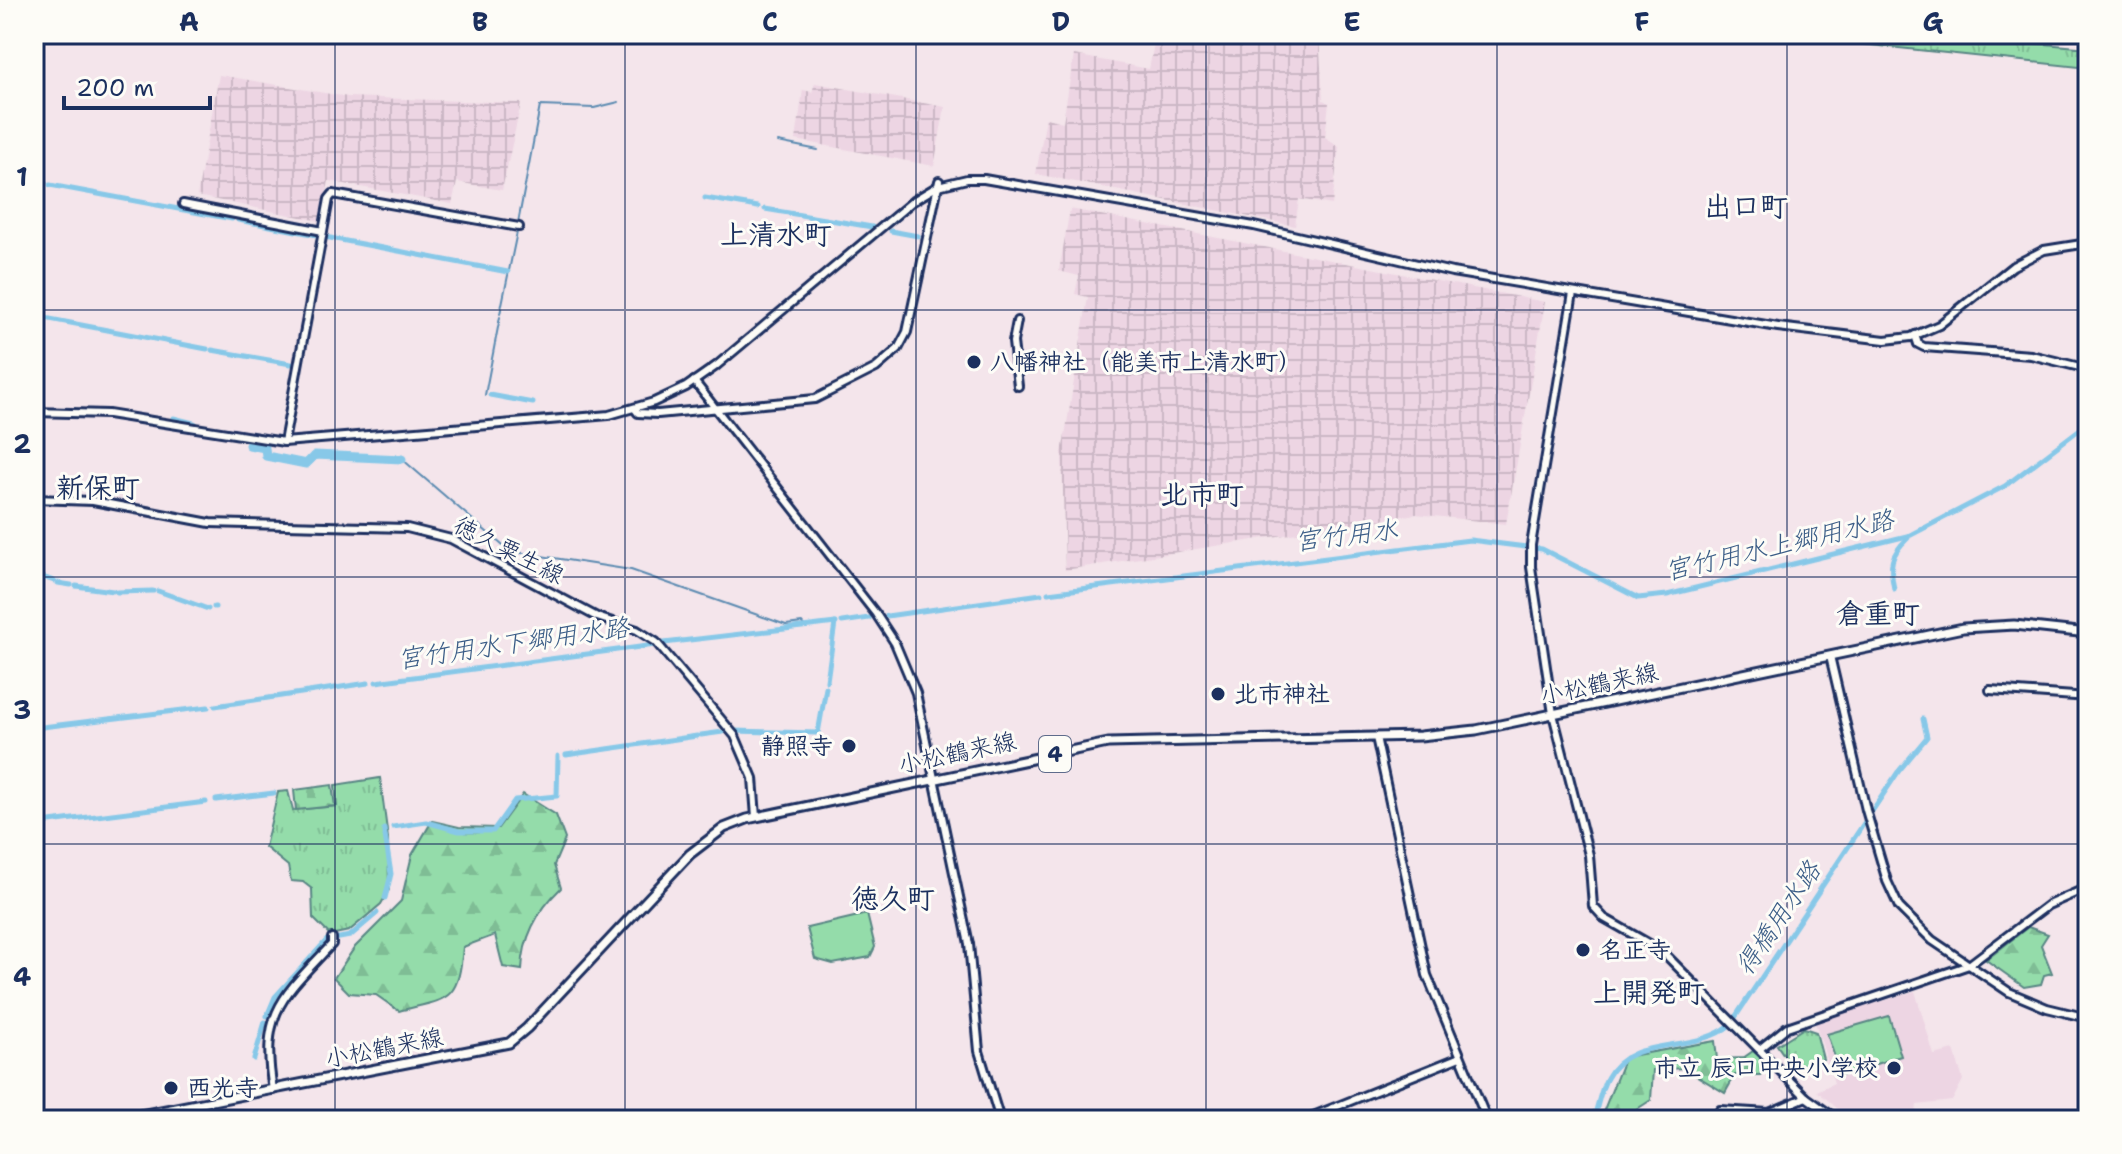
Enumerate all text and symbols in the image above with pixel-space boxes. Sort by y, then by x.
text: A [179,4,199,39]
text: B [472,4,488,39]
text: C [762,4,778,39]
text: D [1052,4,1070,39]
text: E [1343,4,1361,39]
text: F [1634,4,1650,39]
text: G [1923,4,1944,39]
scale bar [64,60,210,110]
text: 200 m [76,72,154,104]
text: 1 [16,159,28,194]
district label: 出口町 [1704,187,1788,225]
district label: 上清水町 [720,215,832,253]
place label: 八幡神社（能美市上清水町） [990,346,1302,378]
marker: 八幡神社（能美市上清水町） [965,353,983,371]
text: 2 [13,426,31,461]
district label: 新保町 [56,468,140,506]
district label: 北市町 [1160,475,1244,513]
water label: 宮竹用水上郷用水路 [1661,501,1899,588]
street label: 徳久粟生線 [448,509,570,591]
water label: 宮竹用水 [1292,511,1400,558]
district label: 倉重町 [1836,594,1920,632]
water label: 宮竹用水下郷用水路 [395,609,633,676]
street label: 小松鶴来線 [1537,656,1661,712]
place label: 北市神社 [1234,678,1330,710]
marker: 北市神社 [1209,685,1227,703]
text: 3 [13,692,31,727]
street label: 小松鶴来線 [895,725,1019,781]
place label: 静照寺 [761,730,833,762]
road number: 4 [1039,736,1071,772]
marker: 静照寺 [840,737,858,755]
water label: 得橋用水路 [1727,852,1830,981]
district label: 徳久町 [851,879,935,917]
place label: 名正寺 [1599,934,1671,966]
marker: 名正寺 [1574,941,1592,959]
text: 4 [13,959,31,994]
district label: 上開発町 [1593,973,1705,1011]
street label: 小松鶴来線 [322,1021,446,1075]
place label: 市立 辰口中央小学校 [1654,1052,1878,1084]
marker: 市立 辰口中央小学校 [1885,1059,1903,1077]
place label: 西光寺 [187,1072,259,1104]
marker: 西光寺 [162,1079,180,1097]

